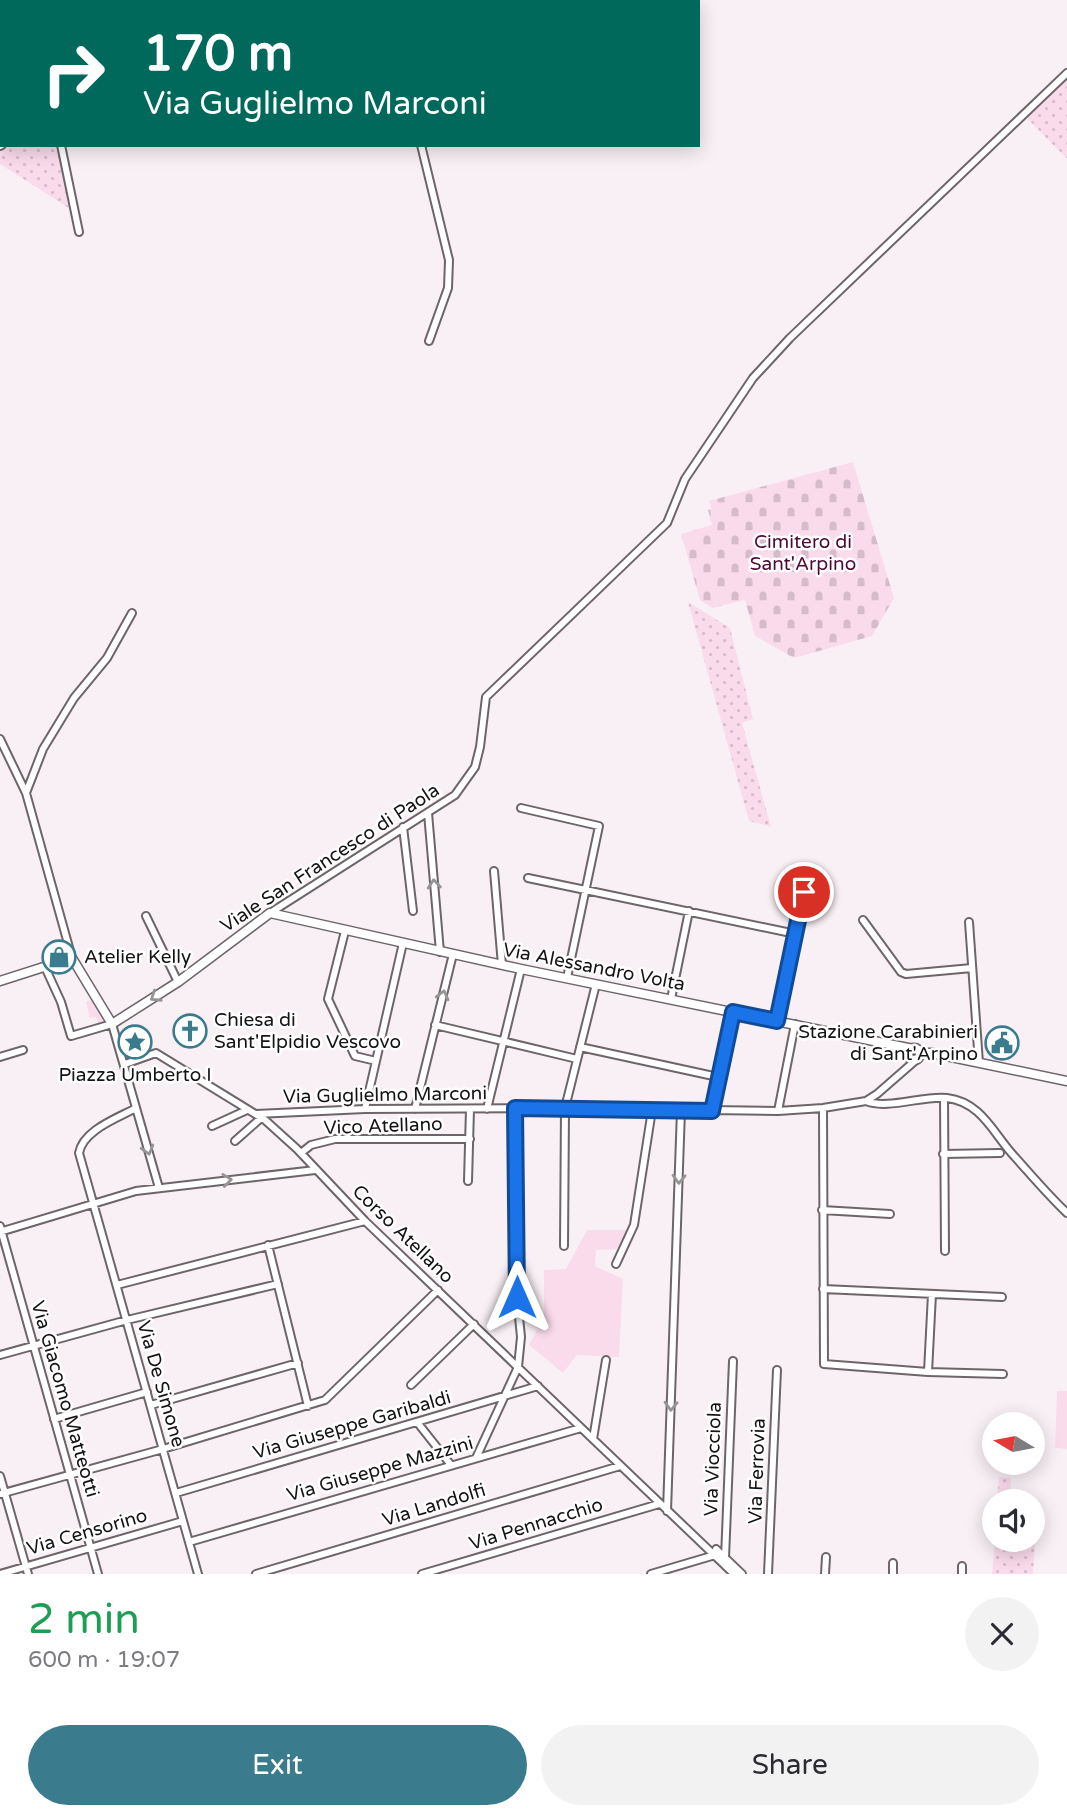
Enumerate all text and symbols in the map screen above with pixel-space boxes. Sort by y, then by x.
text: 170 m [143,25,293,84]
icon: right [28,28,119,119]
text: Via Guglielmo Marconi [143,85,487,123]
park label: Cimitero di Sant'Arpino [750,531,856,575]
street label: Viale San Francesco di Paola [217,779,443,937]
pin [774,862,834,922]
icon: arrive [785,873,823,911]
one-way arrow [427,878,442,889]
shop icon: Atelier Kelly [40,938,78,976]
street label: Via Alessandro Volta [501,939,687,995]
place label: Atelier Kelly [84,946,191,968]
one-way arrow [150,988,163,1001]
one-way arrow [435,989,449,1001]
place label: Chiesa di Sant'Elpidio Vescovo [214,1009,401,1053]
church icon: Chiesa di Sant'Elpidio Vescovo [171,1012,209,1050]
place label: Stazione Carabinieri di Sant'Arpino [798,1021,978,1065]
place icon: Piazza Umberto I [116,1023,154,1061]
public building icon: Stazione Carabinieri di Sant'Arpino [983,1024,1021,1062]
place label: Piazza Umberto I [58,1064,212,1086]
street label: Via Guglielmo Marconi [283,1082,487,1108]
street label: Vico Atellano [323,1113,443,1139]
one-way arrow [140,1143,155,1155]
one-way arrow [222,1173,233,1188]
one-way arrow [671,1173,686,1184]
street label: Corso Atellano [348,1180,458,1288]
position arrow [480,1260,554,1334]
street label: Via Giacomo Matteotti [26,1298,104,1500]
street label: Via De Simone [132,1318,190,1450]
street label: Via Giuseppe Garibaldi [251,1386,453,1464]
one-way arrow [663,1401,678,1412]
street label: Via Viocciola [700,1401,726,1517]
north arrow [982,1412,1045,1475]
map controls [982,1412,1045,1552]
street label: Via Ferrovia [744,1418,770,1524]
street label: Via Giuseppe Mazzini [284,1432,476,1506]
street label: Via Landolfi [380,1479,488,1531]
button: sound [982,1489,1045,1552]
street label: Via Pennacchio [467,1493,605,1555]
street label: Via Censorino [24,1504,150,1560]
text: 2 min [28,1594,140,1645]
button: close [965,1597,1039,1671]
text: 600 m · 19:07 [28,1646,180,1674]
button: Exit [28,1725,527,1805]
button: Share [541,1725,1039,1805]

